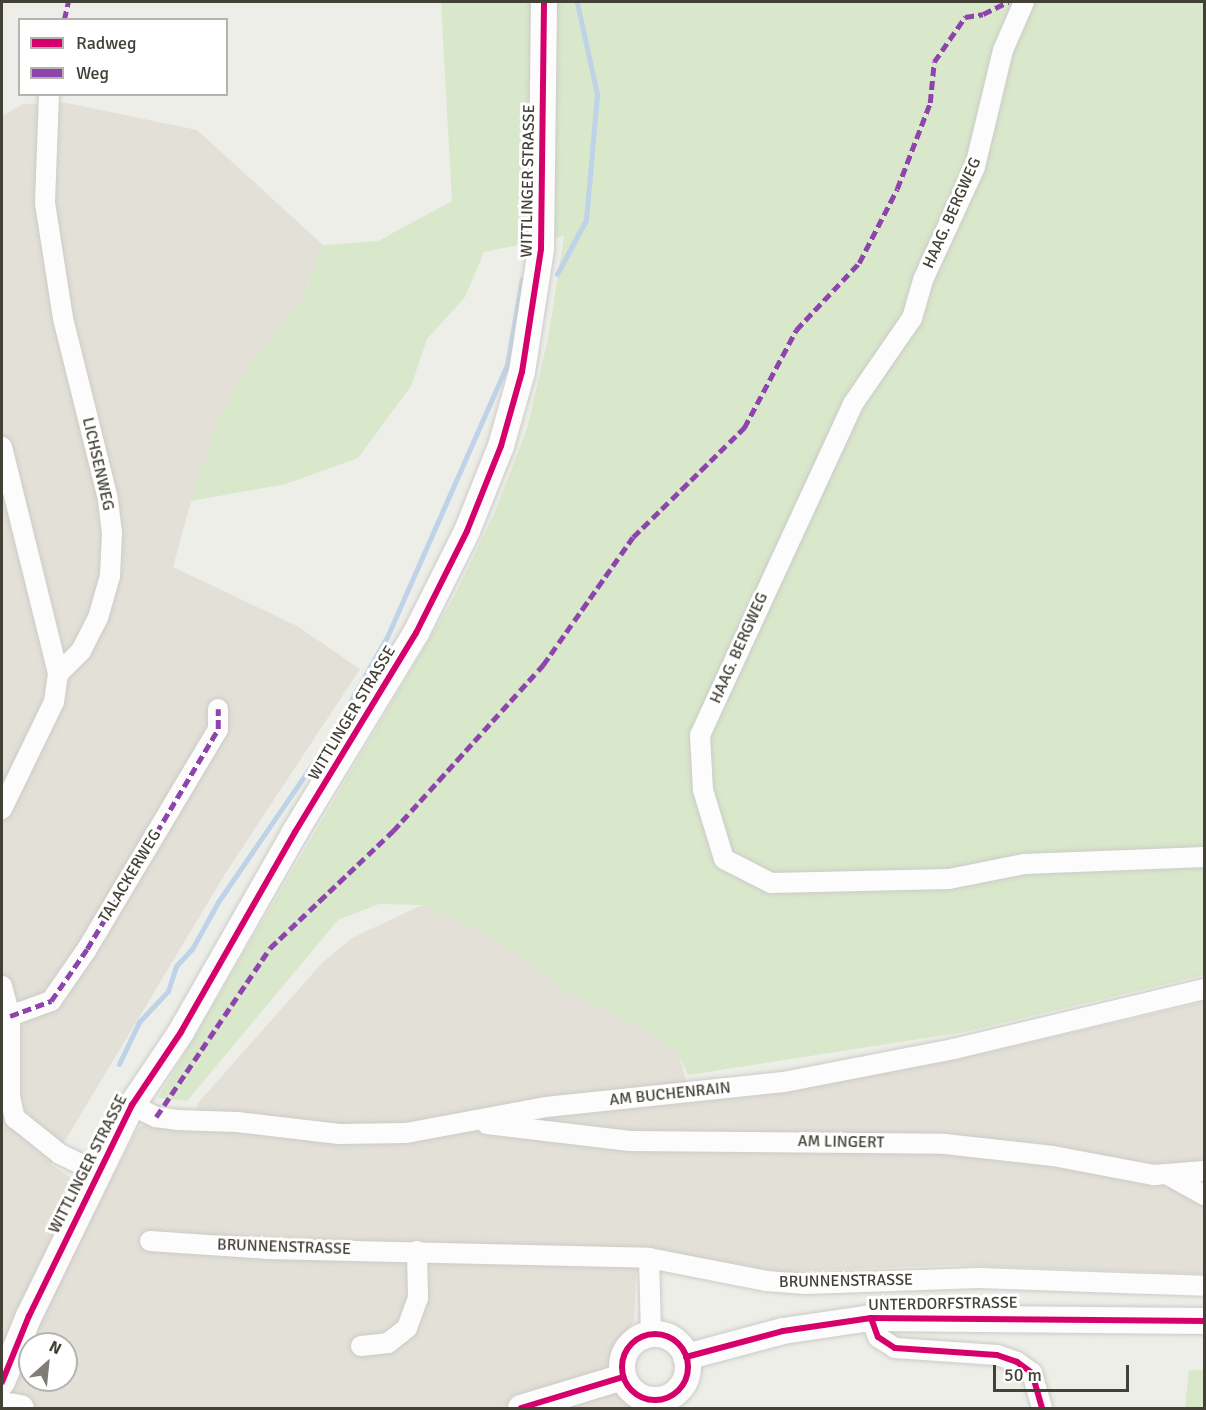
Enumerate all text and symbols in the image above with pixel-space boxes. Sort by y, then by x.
legend [18,18,228,96]
text: Radweg [76,32,137,54]
text: Weg [76,62,109,84]
street label: WITTLINGER STRASSE [517,104,539,258]
street label: HAAG. BERGWEG [919,155,985,271]
street label: LICHSENWEG [78,416,118,512]
street label: HAAG. BERGWEG [706,590,772,706]
street label: WITTLINGER STRASSE [304,642,400,784]
street label: TALACKERWEG [95,826,165,926]
street label: AM BUCHENRAIN [608,1078,732,1110]
street label: WITTLINGER STRASSE [45,1091,131,1237]
street label: AM LINGERT [798,1132,884,1152]
street label: BRUNNENSTRASSE [217,1235,351,1259]
street label: BRUNNENSTRASSE [779,1270,913,1292]
street label: UNTERDORFSTRASSE [868,1293,1018,1315]
north arrow [18,1332,78,1392]
text: N [46,1336,65,1359]
scale bar [996,1353,1132,1391]
text: 50 m [1004,1364,1042,1386]

